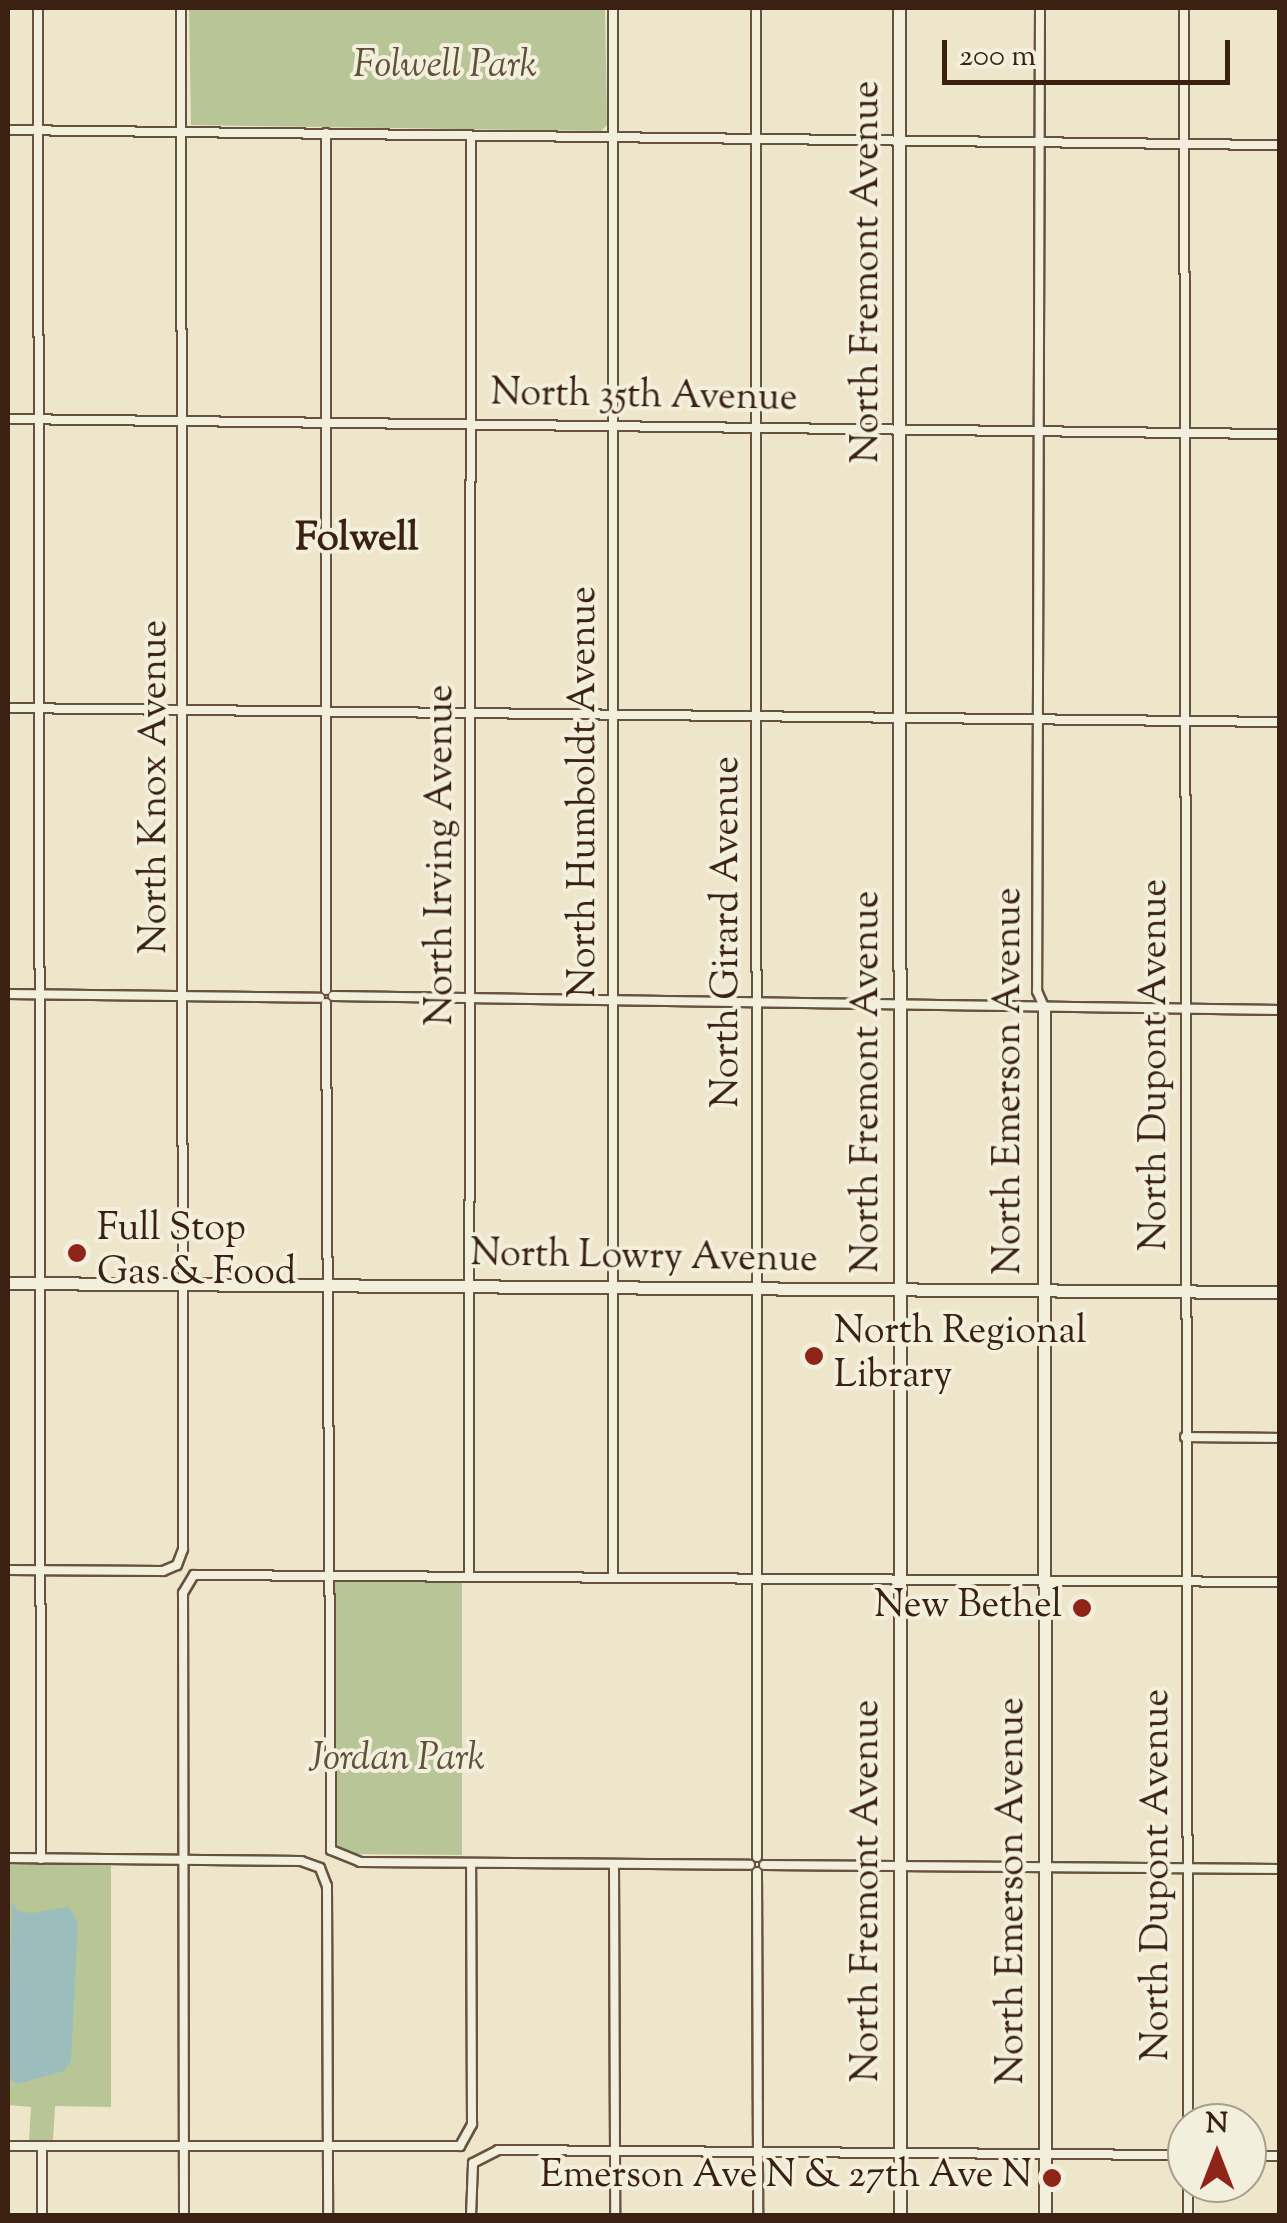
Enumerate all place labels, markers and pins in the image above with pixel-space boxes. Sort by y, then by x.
place label: Full Stop Gas & Food [97,1208,296,1298]
marker: Full Stop Gas & Food [66,1242,88,1264]
place label: North Regional Library [834,1311,1087,1400]
marker: North Regional Library [803,1345,825,1367]
place label: New Bethel [874,1585,1062,1631]
marker: New Bethel [1071,1597,1093,1619]
place label: Emerson Ave N & 27th Ave N [540,2155,1032,2201]
marker: Emerson Ave N & 27th Ave N [1041,2167,1063,2189]

